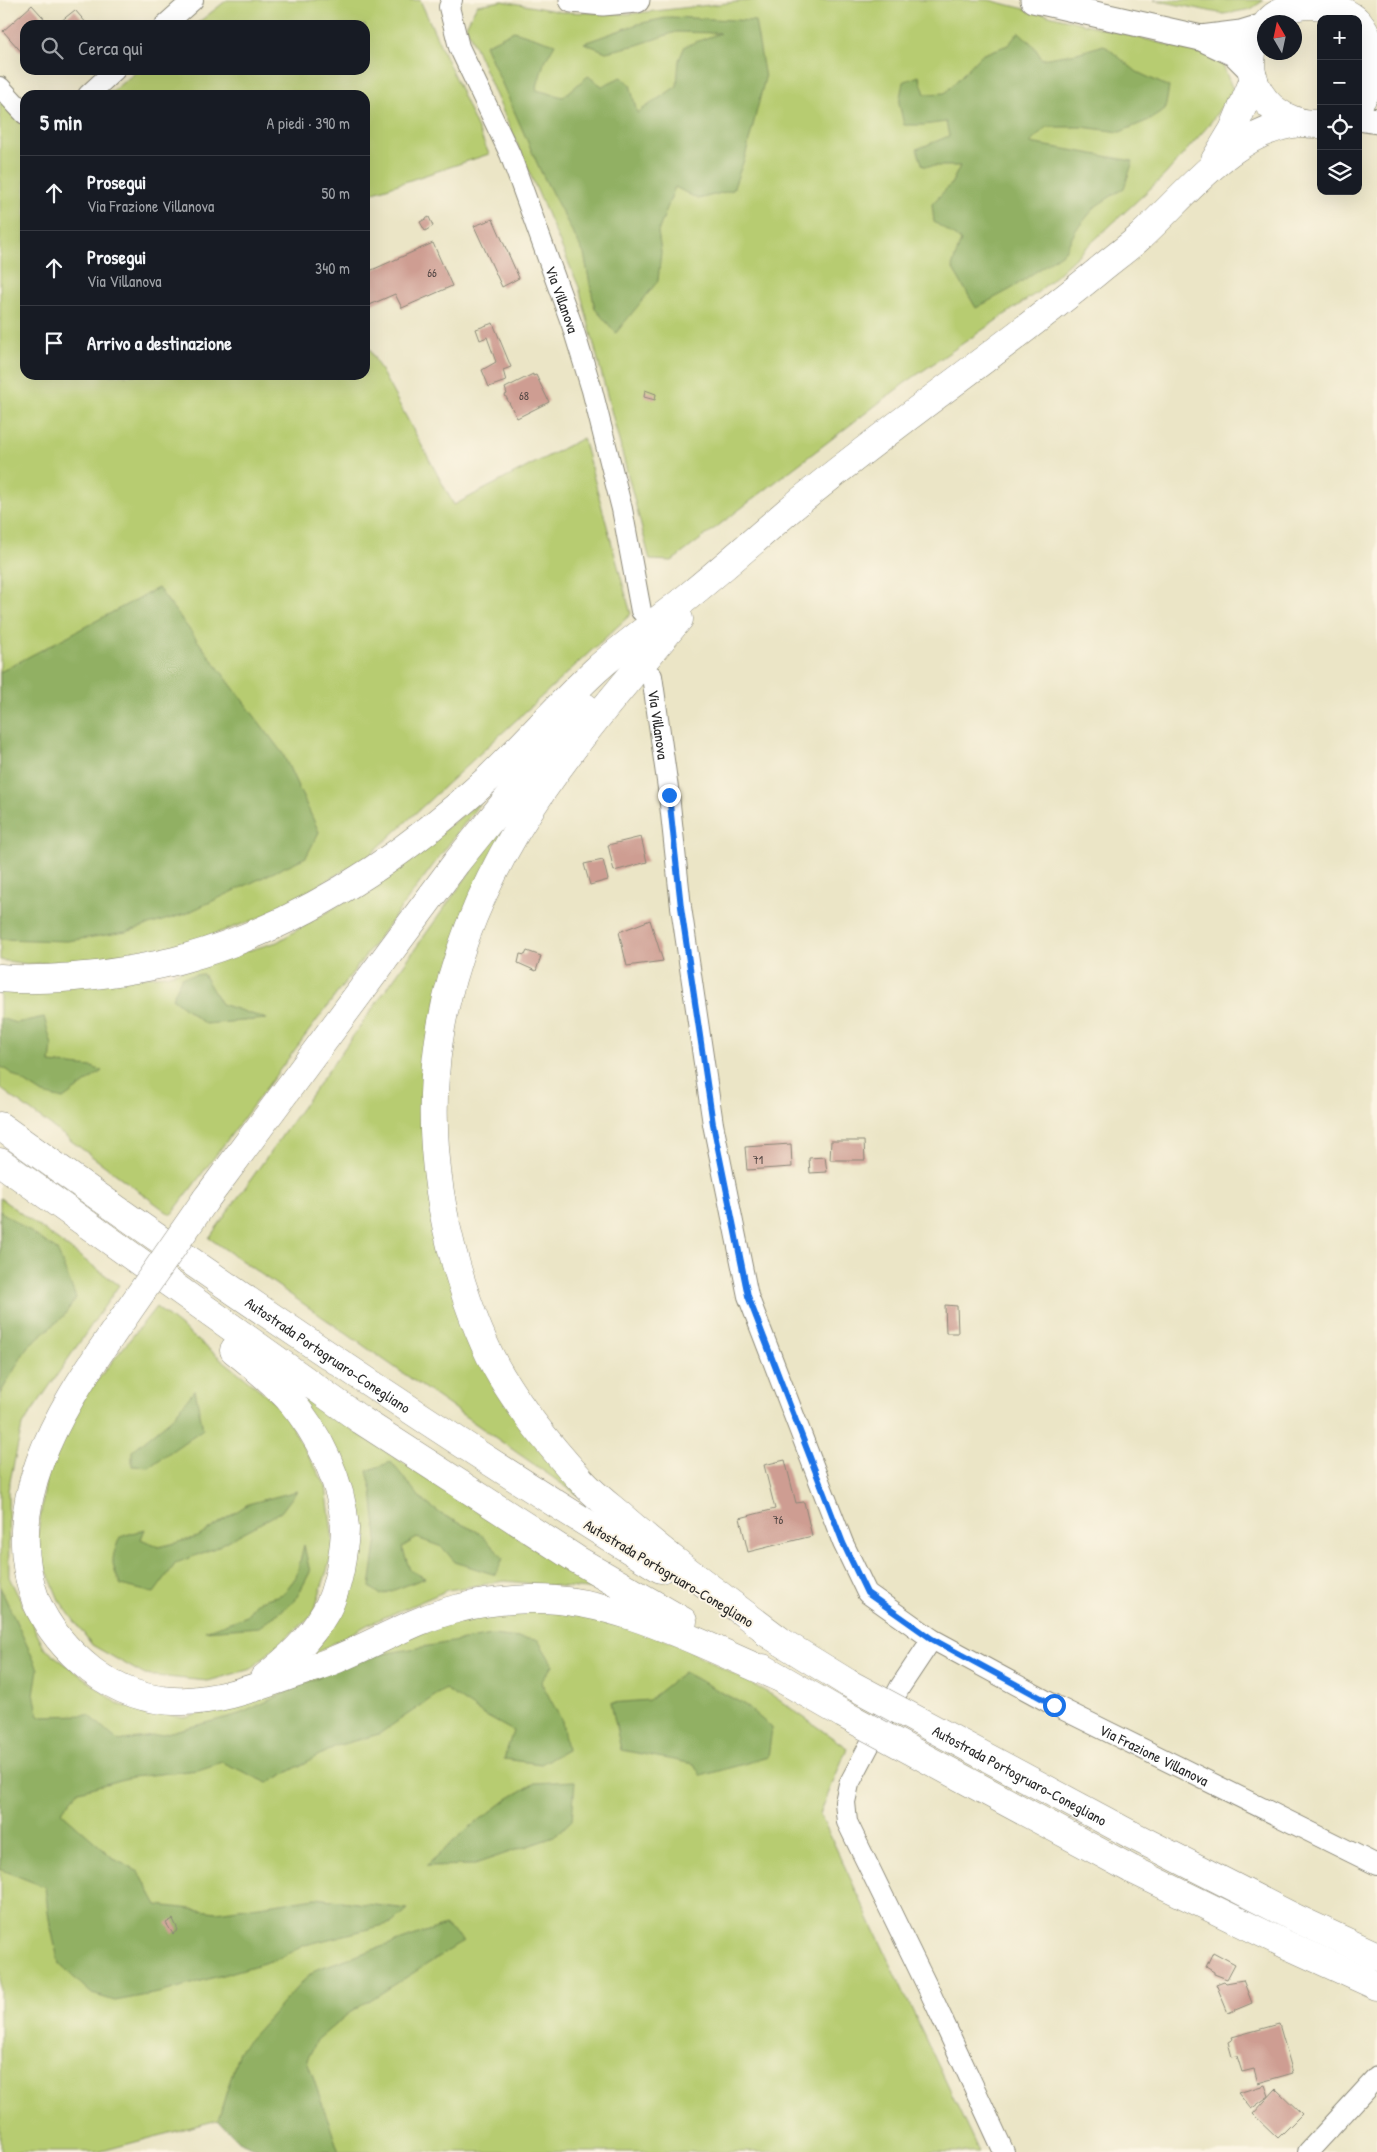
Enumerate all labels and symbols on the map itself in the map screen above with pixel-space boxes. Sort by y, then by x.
north arrow [1257,15,1302,60]
street label: Via Villanova [541,263,584,336]
house number: 66 [427,264,437,281]
house number: 68 [519,387,529,404]
street label: Via Villanova [644,688,674,761]
route end [658,784,681,807]
house number: 71 [753,1151,763,1168]
street label: Autostrada Portogruaro-Conegliano [241,1292,415,1418]
house number: 76 [773,1511,784,1528]
street label: Autostrada Portogruaro-Conegliano [580,1514,758,1632]
route start [1043,1694,1066,1717]
street label: Via Frazione Villanova [1096,1719,1212,1791]
street label: Autostrada Portogruaro-Conegliano [929,1720,1111,1830]

